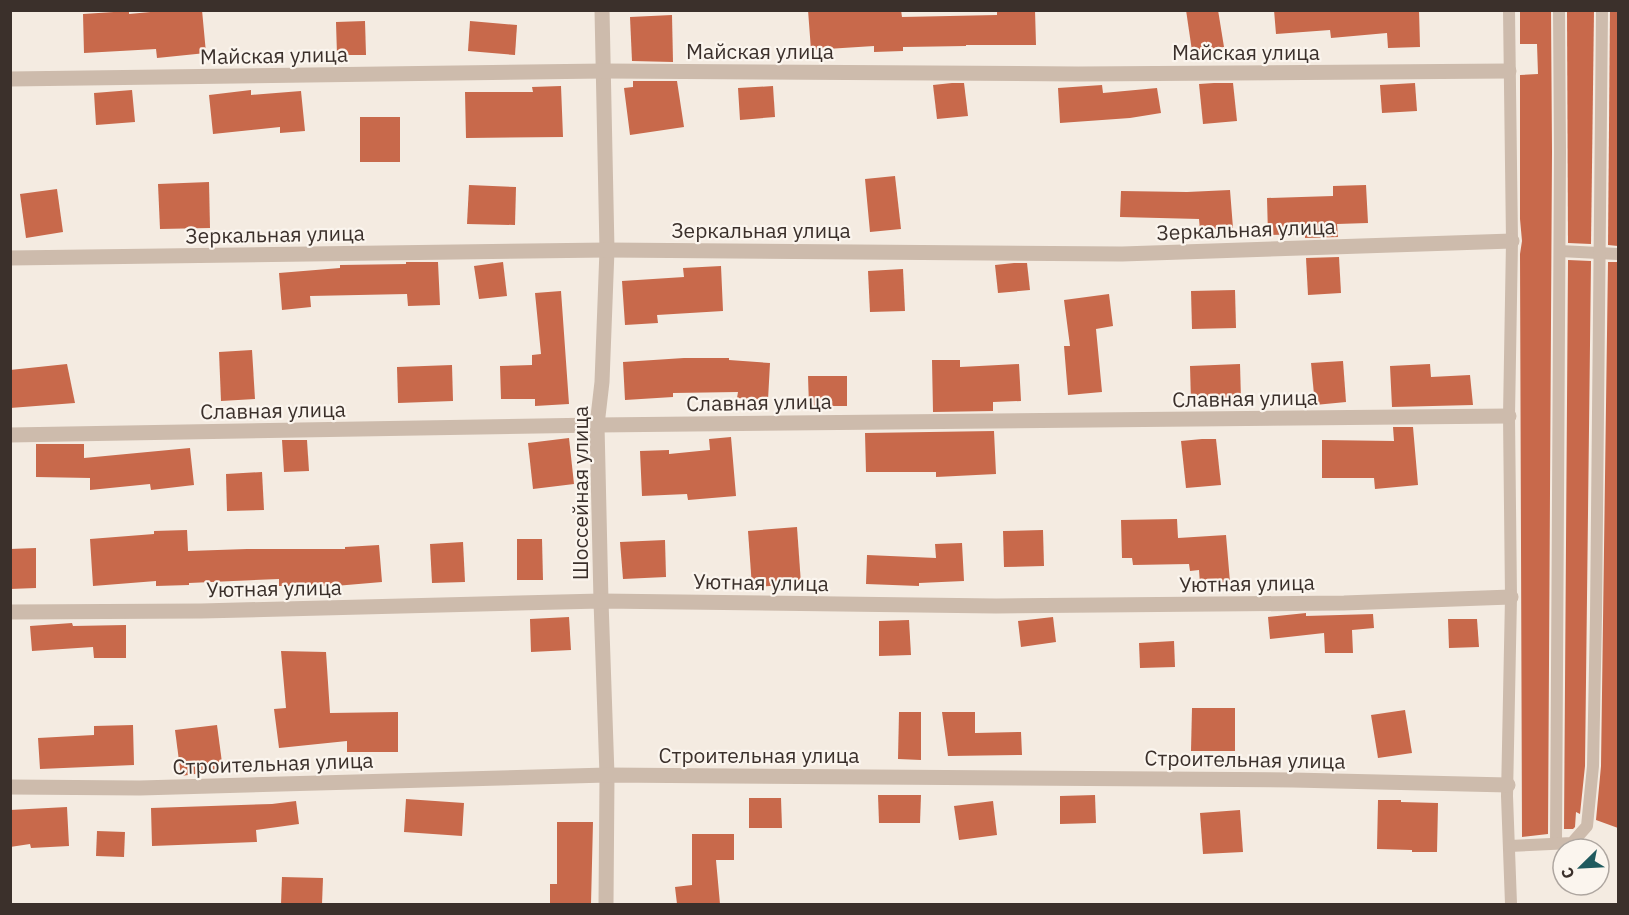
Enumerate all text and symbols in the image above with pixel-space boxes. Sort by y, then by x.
street label: Майская улица [686,37,834,65]
street label: Майская улица [1172,38,1320,66]
street label: Майская улица [200,40,348,70]
street label: Зеркальная улица [1156,212,1336,246]
street label: Зеркальная улица [671,216,851,244]
street label: Зеркальная улица [185,218,365,250]
street label: Славная улица [1172,383,1318,413]
street label: Славная улица [686,387,832,417]
street label: Славная улица [200,395,346,425]
street label: Шоссейная улица [566,406,594,580]
street label: Уютная улица [693,567,829,597]
street label: Уютная улица [1179,568,1315,598]
street label: Уютная улица [206,573,342,603]
street label: Строительная улица [658,741,860,769]
street label: Строительная улица [1144,743,1346,775]
street label: Строительная улица [172,745,374,781]
north arrow [1551,837,1611,897]
text: С [1556,864,1579,882]

